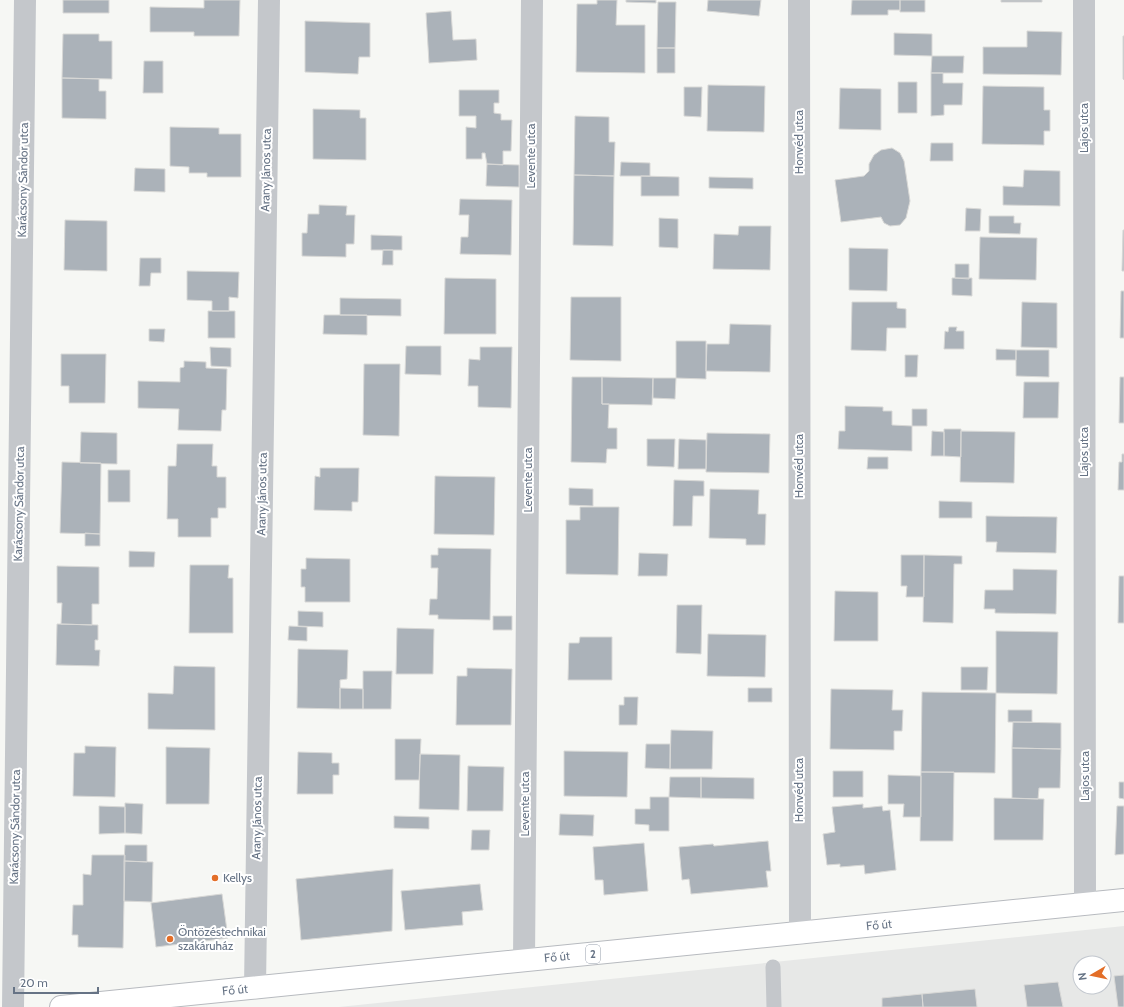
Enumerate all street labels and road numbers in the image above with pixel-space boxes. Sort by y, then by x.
street label: Lajos utca [1076,103,1091,153]
street label: Honvéd utca [791,110,806,174]
street label: Karácsony Sándor utca [14,122,31,238]
street label: Levente utca [523,123,538,188]
street label: Arany János utca [257,128,274,212]
street label: Lajos utca [1076,427,1091,477]
street label: Honvéd utca [791,434,806,498]
street label: Karácsony Sándor utca [10,446,27,562]
street label: Levente utca [520,447,535,512]
street label: Arany János utca [253,452,270,536]
street label: Lajos utca [1077,751,1092,801]
street label: Honvéd utca [791,758,806,822]
street label: Karácsony Sándor utca [6,769,23,885]
street label: Levente utca [517,771,532,836]
street label: Arany János utca [248,776,265,860]
street label: Fő út [865,916,893,933]
road number: 2 [586,945,600,963]
street label: Fő út [543,948,571,965]
street label: Fő út [221,981,249,998]

